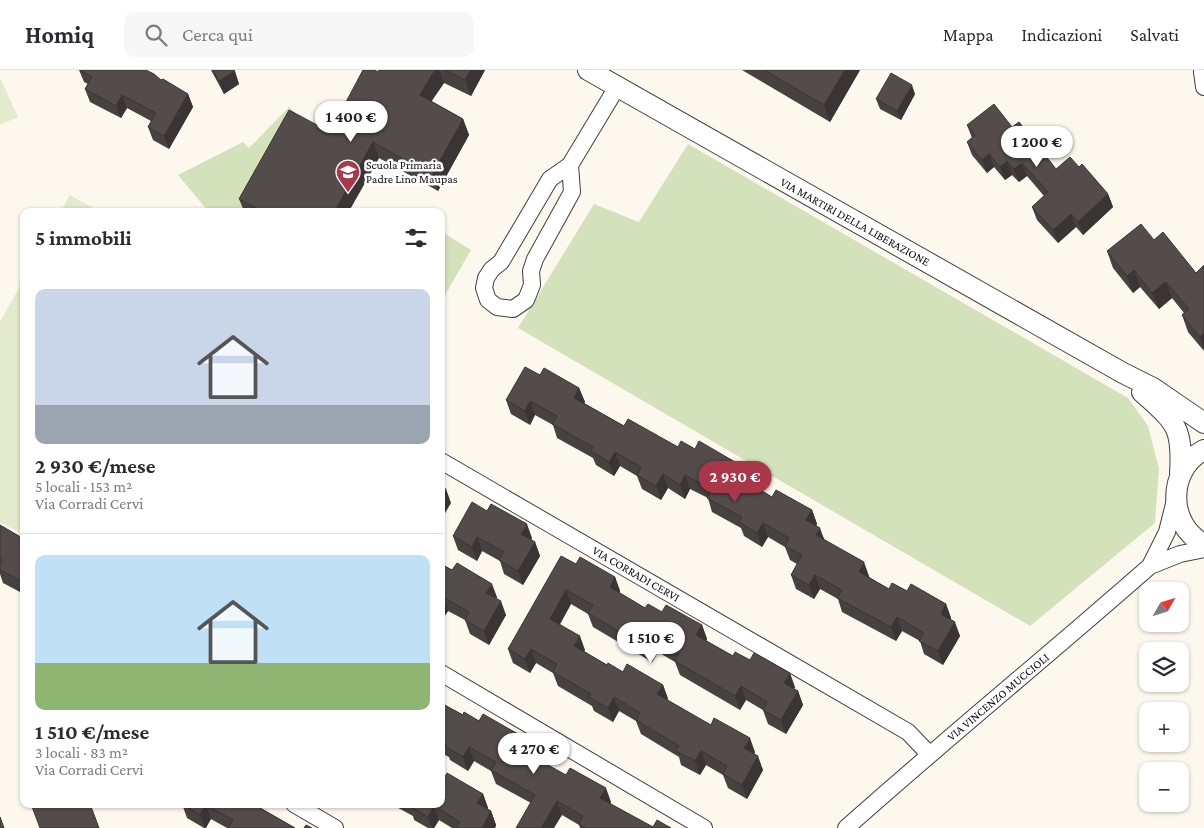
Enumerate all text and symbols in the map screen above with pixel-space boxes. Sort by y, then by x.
search box [124,12,474,57]
text: Homiq [25,21,94,48]
icon: search [142,21,170,49]
text: Cerca qui [182,24,253,45]
text: Mappa [943,25,994,45]
text: Indicazioni [1022,25,1102,45]
text: Salvati [1130,25,1179,45]
pin: 1 400 € [305,100,397,143]
text: 1 400 € [326,108,376,125]
pin: 1 200 € [991,126,1083,168]
text: 1 200 € [1012,133,1062,150]
place label: Scuola Primaria Padre Lino Maupas [366,158,458,186]
school or university icon: Scuola Primaria Padre Lino Maupas [335,159,361,193]
street label: VIA MARTIRI DELLA LIBERAZIONE [778,175,933,269]
icon: filters [402,224,430,252]
text: 5 immobili [35,226,132,250]
icon: home [188,322,278,412]
text: 2 930 €/mese [35,454,155,478]
pin: 2 930 € [689,460,781,503]
text: 2 930 € [710,468,760,485]
text: 5 locali · 153 m² [35,478,132,495]
text: Via Corradi Cervi [35,495,144,512]
street label: VIA CORRADI CERVI [590,543,683,605]
north arrow [1139,582,1189,632]
map controls [1139,582,1189,812]
icon: home [188,587,278,677]
pin: 1 510 € [605,622,697,664]
text: 1 510 € [628,629,674,646]
button: layers [1139,642,1189,692]
street label: VIA VINCENZO MUCCIOLI [944,650,1052,744]
button: + [1139,702,1189,752]
text: 1 510 €/mese [35,720,149,744]
pin: 4 270 € [488,732,580,775]
text: 4 270 € [509,740,559,757]
text: 3 locali · 83 m² [35,744,128,761]
text: Via Corradi Cervi [35,761,144,778]
button: − [1139,762,1189,812]

